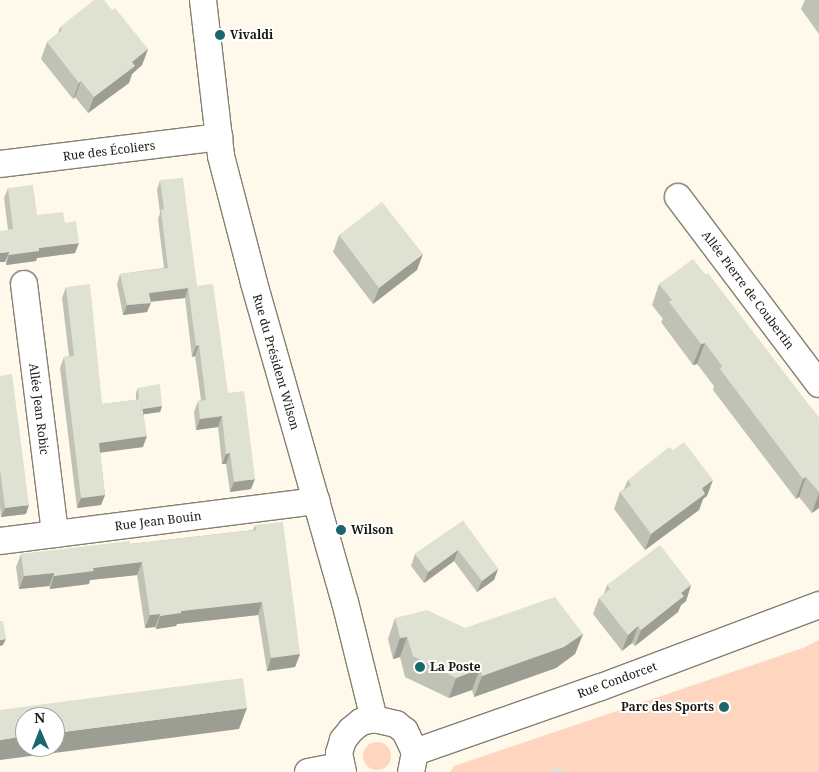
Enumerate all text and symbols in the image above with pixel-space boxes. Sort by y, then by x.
place label: Vivaldi [230,28,273,42]
marker: Vivaldi [214,29,226,41]
street label: Rue des Écoliers [62,138,156,164]
street label: Allée Pierre de Coubertin [699,228,797,352]
street label: Rue du Président Wilson [250,292,302,432]
street label: Allée Jean Robic [26,362,52,456]
street label: Rue Jean Bouin [114,509,202,533]
place label: Wilson [351,523,393,537]
marker: Wilson [335,524,347,536]
street label: Rue Condorcet [575,659,659,701]
place label: La Poste [430,660,481,674]
marker: La Poste [414,661,426,673]
place label: Parc des Sports [621,700,714,714]
marker: Parc des Sports [718,701,730,713]
north arrow [15,707,65,757]
text: N [34,708,45,727]

